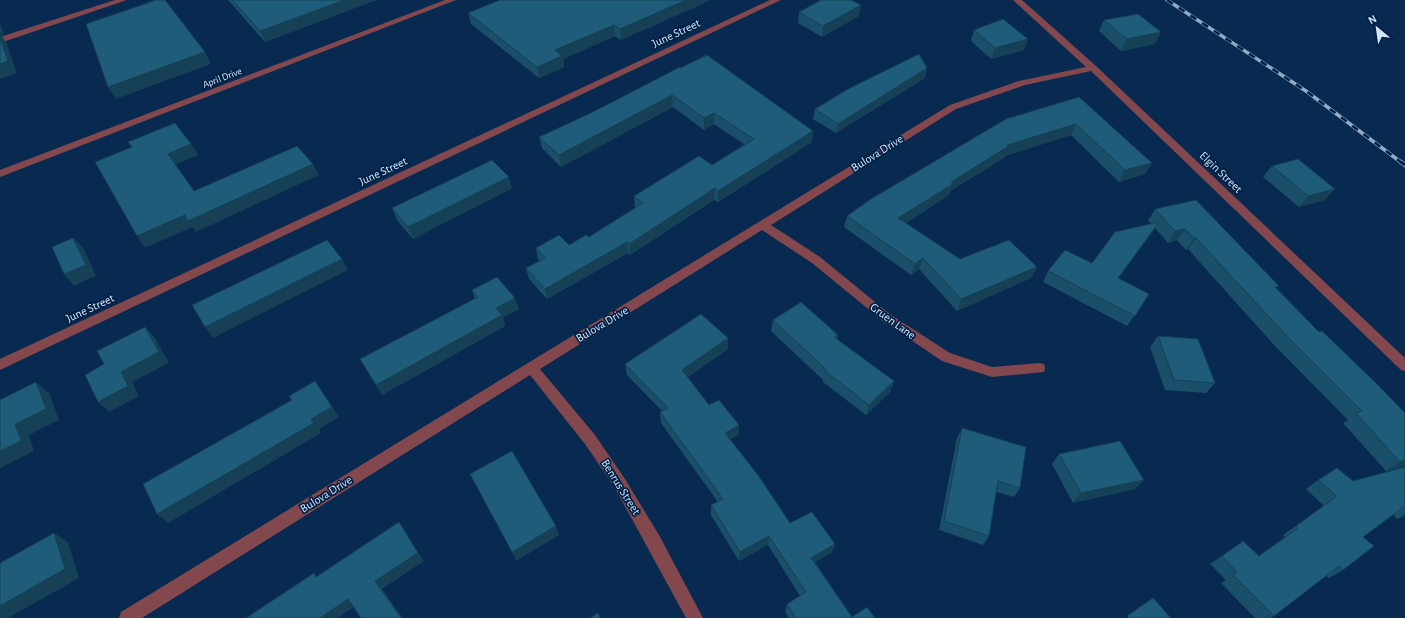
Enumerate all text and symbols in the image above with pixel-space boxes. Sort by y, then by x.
north arrow [1357,8,1397,48]
text: N [1366,13,1378,26]
street label: June Street [650,17,702,49]
street label: April Drive [201,66,244,90]
street label: Bulova Drive [849,132,905,174]
street label: Elgin Street [1197,149,1245,195]
street label: June Street [357,155,409,187]
street label: June Street [64,292,116,324]
street label: Gruen Lane [868,301,918,341]
street label: Bulova Drive [574,304,630,344]
street label: Benrus Street [599,457,643,517]
street label: Bulova Drive [298,473,354,515]

